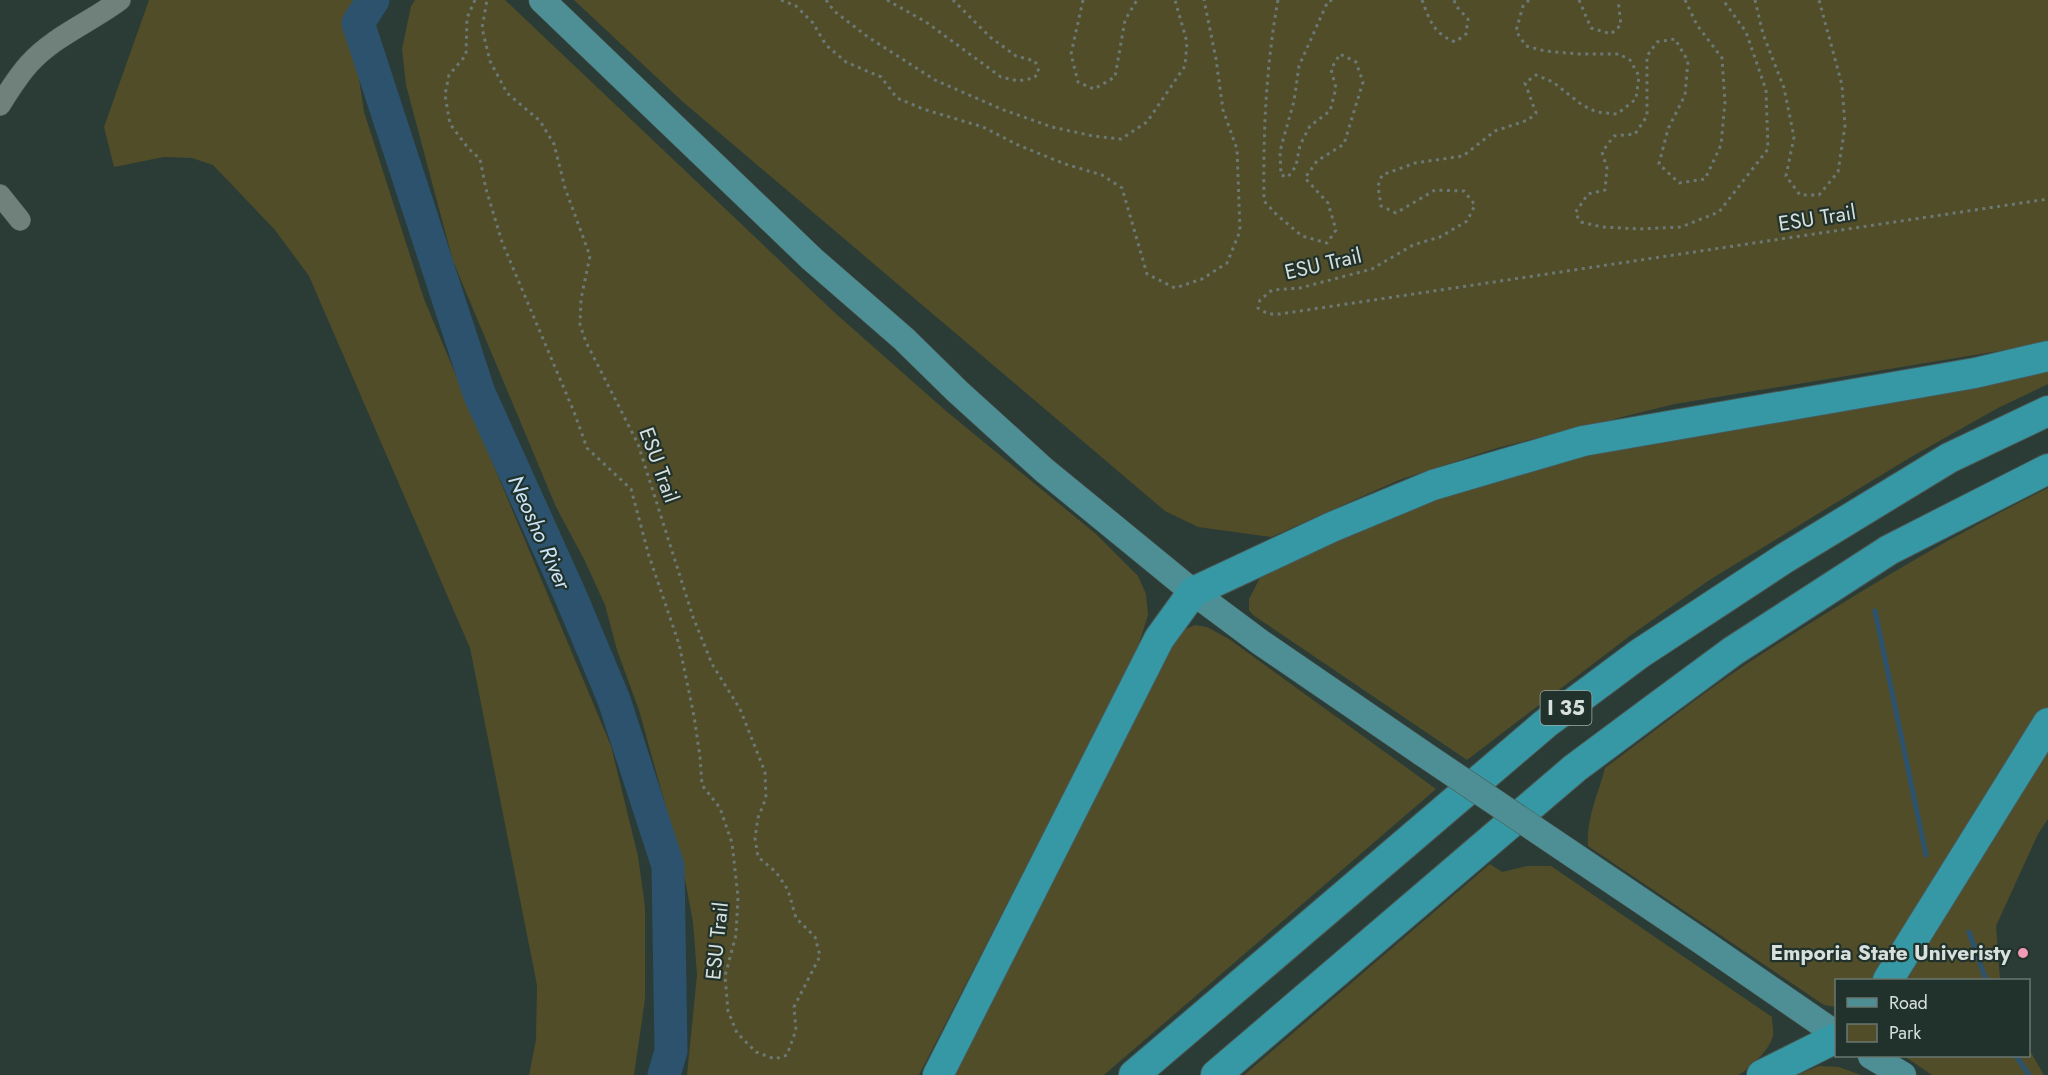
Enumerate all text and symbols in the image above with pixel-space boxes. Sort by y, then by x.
street label: ESU Trail [1776,197,1858,239]
street label: ESU Trail [1282,241,1364,287]
street label: ESU Trail [632,423,686,507]
water label: Neosho River [501,470,580,596]
road number: I 35 [1540,691,1592,725]
street label: ESU Trail [698,901,736,981]
place label: Emporia State Univeristy [1771,938,2012,968]
marker: Emporia State Univeristy [2016,946,2030,960]
legend [1835,979,2030,1057]
text: Road [1889,990,1928,1016]
text: Park [1889,1020,1921,1046]

